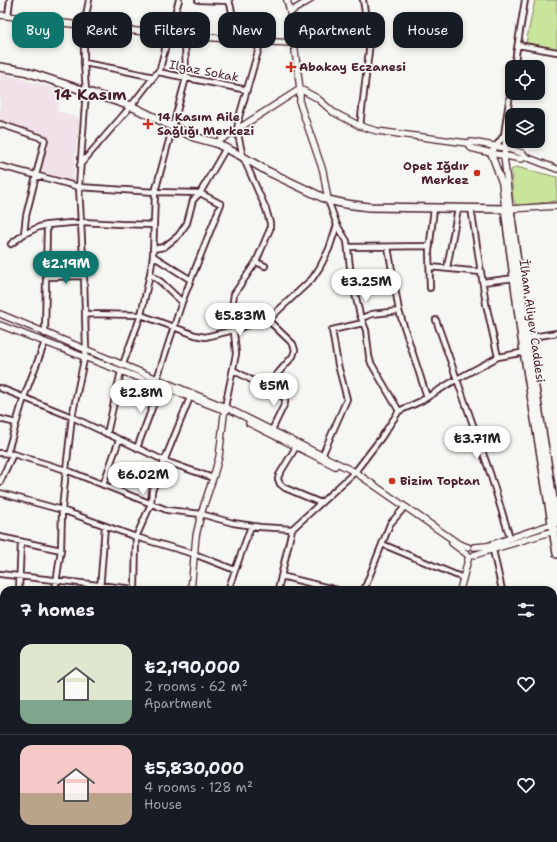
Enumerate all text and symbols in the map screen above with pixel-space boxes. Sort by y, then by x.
chip: Buy [12,12,64,48]
chip: Rent [72,12,132,48]
chip: Filters [140,12,210,48]
chip: New [218,12,276,48]
chip: Apartment [284,12,385,48]
chip: House [393,12,463,48]
street label: Ilgaz Sokak [168,56,240,86]
place label: Abakay Eczanesi [299,59,406,75]
map controls [505,60,545,148]
button: locate [505,60,545,100]
marker: Abakay Eczanesi [286,62,296,72]
district label: 14 Kasım [53,84,127,105]
button: layers [505,108,545,148]
place label: 14 Kasım Aile Sağlığı Merkezi [157,109,255,139]
marker: 14 Kasım Aile Sağlığı Merkezi [142,118,154,130]
place label: Opet Iğdır Merkez [403,158,470,188]
marker: Opet Iğdır Merkez [472,168,482,178]
pin: ₺2.19M [33,251,99,285]
text: ₺2.19M [42,255,90,272]
street label: İlham Aliyev Caddesi [515,258,549,384]
pin: ₺3.25M [333,269,399,303]
text: ₺3.25M [340,273,392,290]
pin: ₺5.83M [207,303,273,337]
text: ₺5.83M [214,307,266,324]
pin: ₺5M [255,373,293,407]
text: ₺5M [259,377,289,394]
pin: ₺2.8M [113,380,169,414]
text: ₺2.8M [119,384,163,401]
pin: ₺3.71M [444,426,510,460]
text: ₺3.71M [453,430,501,447]
pin: ₺6.02M [110,462,176,496]
text: ₺6.02M [117,466,169,483]
place label: Bizim Toptan [400,473,480,489]
marker: Bizim Toptan [387,476,397,486]
text: 7 homes [20,599,95,621]
icon: filters [515,599,537,621]
text: ₺2,190,000 [144,656,240,678]
icon: home [52,660,100,708]
icon: heart [515,673,537,695]
text: 2 rooms · 62 m² [144,678,248,695]
text: Apartment [144,695,212,712]
text: ₺5,830,000 [144,757,244,779]
icon: home [52,761,100,809]
icon: heart [515,774,537,796]
text: 4 rooms · 128 m² [144,779,253,796]
text: House [144,796,182,813]

